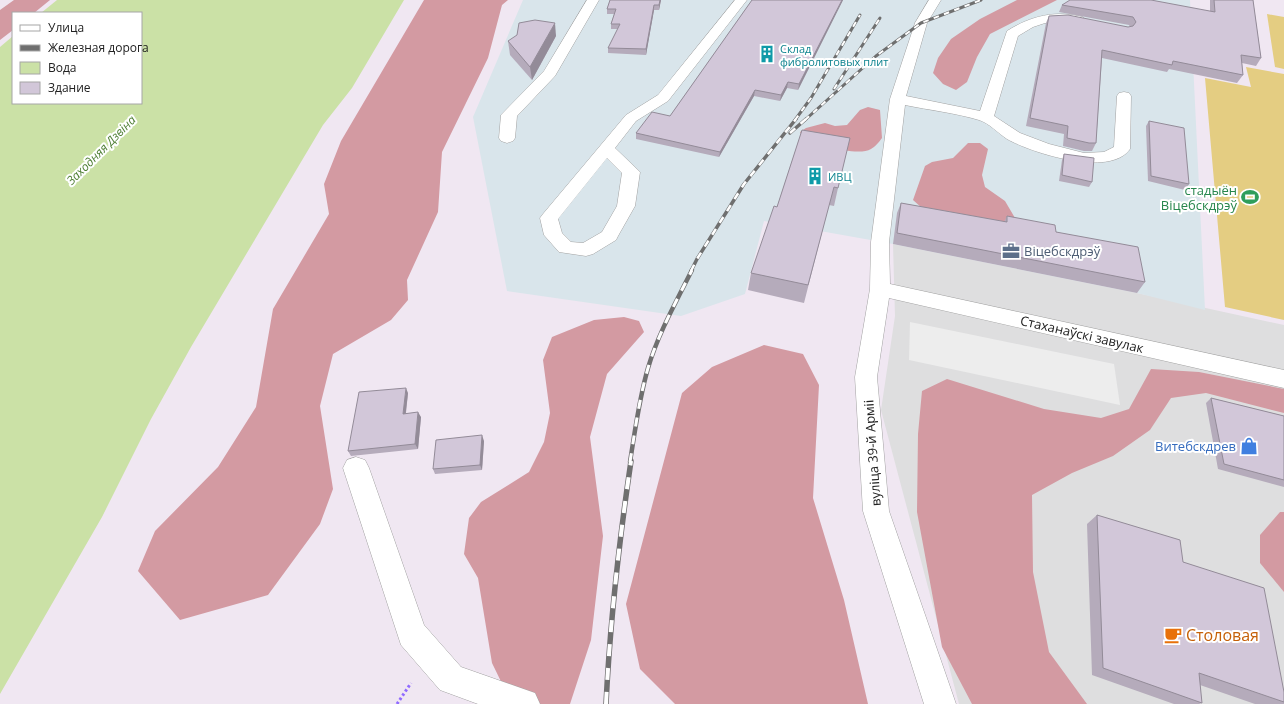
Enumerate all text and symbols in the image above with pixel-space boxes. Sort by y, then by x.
legend [12,12,142,104]
text: Улица [48,19,84,36]
text: Железная дорога [48,39,149,56]
place label: Склад фибролитовых плит [780,41,889,69]
building icon: Склад фибролитовых плит [757,44,777,64]
text: Вода [48,59,77,76]
text: Здание [48,79,91,96]
water label: Заходняя Дзвіна [62,111,140,189]
building icon: ИВЦ [805,166,825,186]
place label: ИВЦ [828,169,852,184]
place label: стадыён Віцебскдрэў [1161,181,1237,214]
sports icon: стадыён Віцебскдрэў [1240,187,1260,207]
office icon: Віцебскдрэў [1001,241,1021,261]
place label: Віцебскдрэў [1024,242,1101,260]
street label: Стаханаўскі завулак [1019,311,1146,357]
street label: вуліца 39-й Арміі [859,399,885,507]
shop icon: Витебскдрев [1239,436,1259,456]
place label: Витебскдрев [1155,437,1236,455]
place label: Столовая [1186,624,1259,646]
cafe icon: Столовая [1163,625,1183,645]

